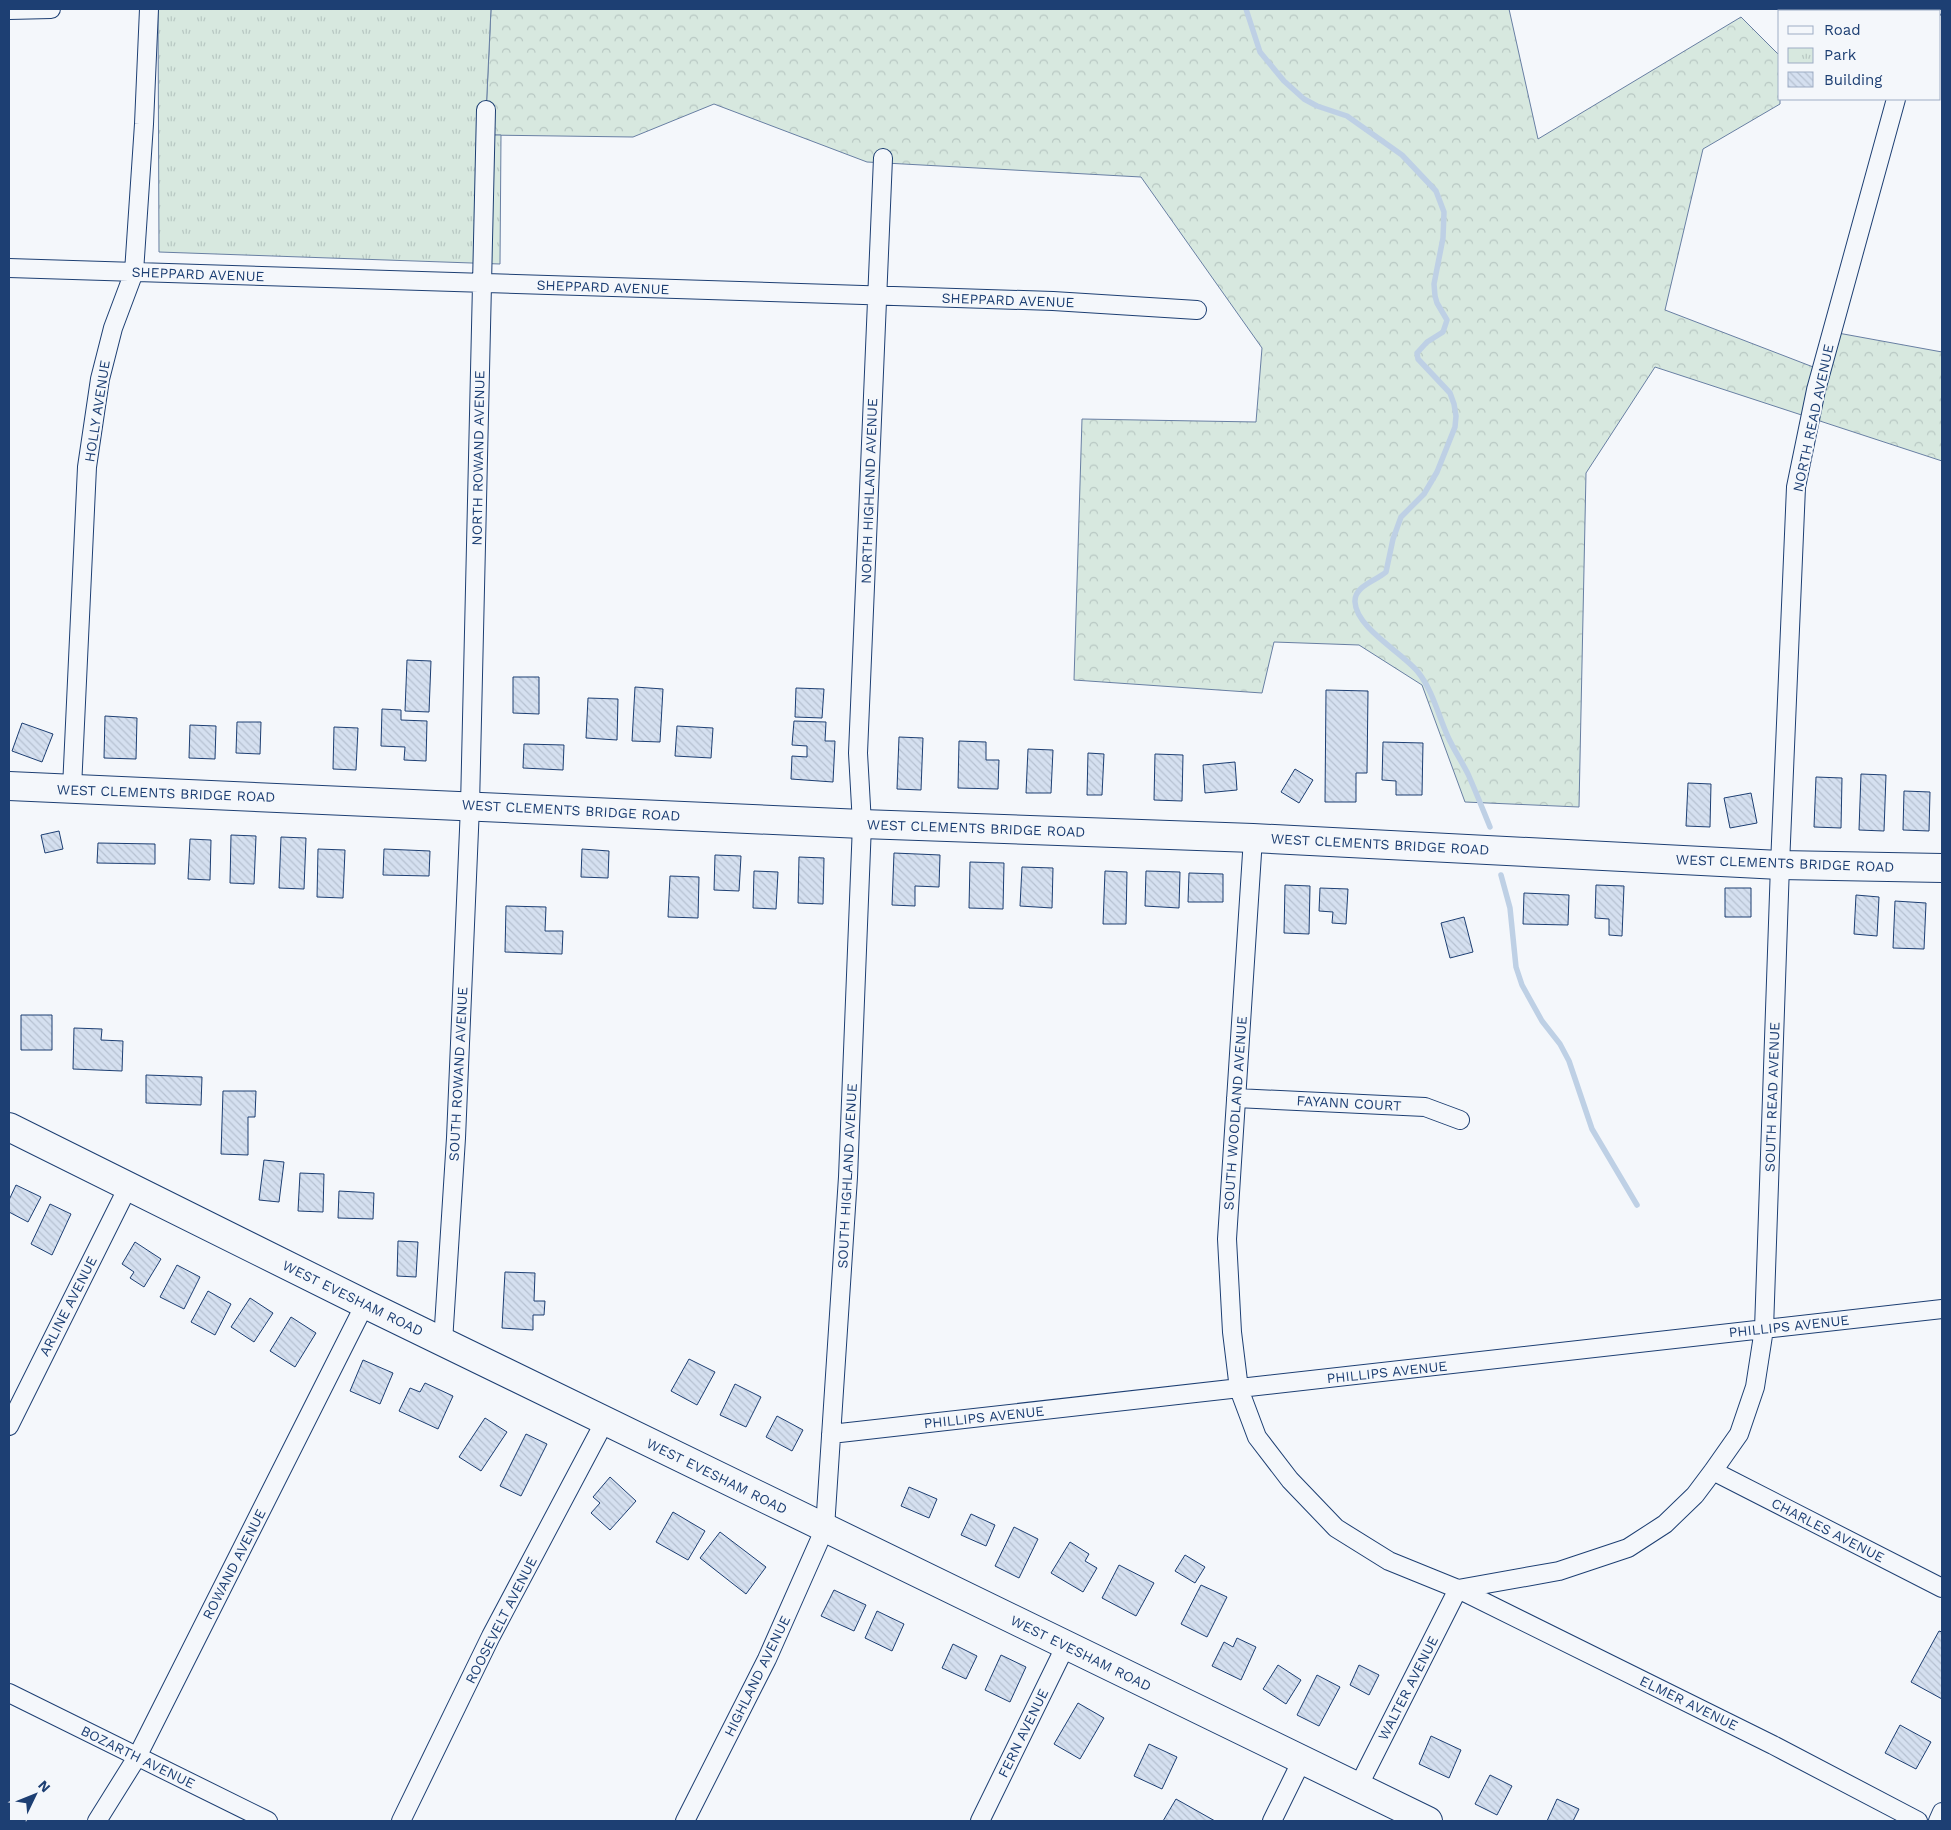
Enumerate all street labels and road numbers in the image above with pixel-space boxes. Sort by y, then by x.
street label: SHEPPARD AVENUE [131,264,265,284]
street label: SHEPPARD AVENUE [536,277,670,297]
street label: SHEPPARD AVENUE [941,290,1075,310]
street label: NORTH READ AVENUE [1790,343,1836,493]
street label: HOLLY AVENUE [81,359,113,463]
street label: NORTH ROWAND AVENUE [468,370,488,546]
street label: NORTH HIGHLAND AVENUE [858,398,880,584]
street label: WEST CLEMENTS BRIDGE ROAD [56,781,276,805]
street label: WEST CLEMENTS BRIDGE ROAD [461,796,681,824]
street label: WEST CLEMENTS BRIDGE ROAD [866,816,1086,840]
street label: WEST CLEMENTS BRIDGE ROAD [1270,830,1490,858]
street label: WEST CLEMENTS BRIDGE ROAD [1675,851,1895,875]
street label: SOUTH ROWAND AVENUE [445,986,471,1162]
street label: SOUTH WOODLAND AVENUE [1220,1015,1250,1211]
street label: SOUTH READ AVENUE [1761,1022,1783,1172]
street label: SOUTH HIGHLAND AVENUE [834,1083,860,1269]
street label: FAYANN COURT [1296,1092,1402,1114]
street label: ARLINE AVENUE [36,1253,100,1359]
street label: WEST EVESHAM ROAD [280,1257,426,1339]
street label: PHILLIPS AVENUE [1728,1312,1850,1340]
street label: PHILLIPS AVENUE [1326,1358,1448,1386]
street label: PHILLIPS AVENUE [923,1403,1045,1431]
street label: WEST EVESHAM ROAD [644,1435,790,1517]
street label: CHARLES AVENUE [1769,1495,1887,1565]
street label: ROWAND AVENUE [199,1506,269,1622]
street label: ROOSEVELT AVENUE [462,1554,540,1686]
street label: WEST EVESHAM ROAD [1008,1612,1154,1694]
street label: HIGHLAND AVENUE [721,1613,793,1739]
street label: WALTER AVENUE [1375,1633,1441,1743]
street label: ELMER AVENUE [1637,1672,1741,1734]
street label: FERN AVENUE [995,1686,1051,1780]
street label: BOZARTH AVENUE [78,1722,198,1792]

